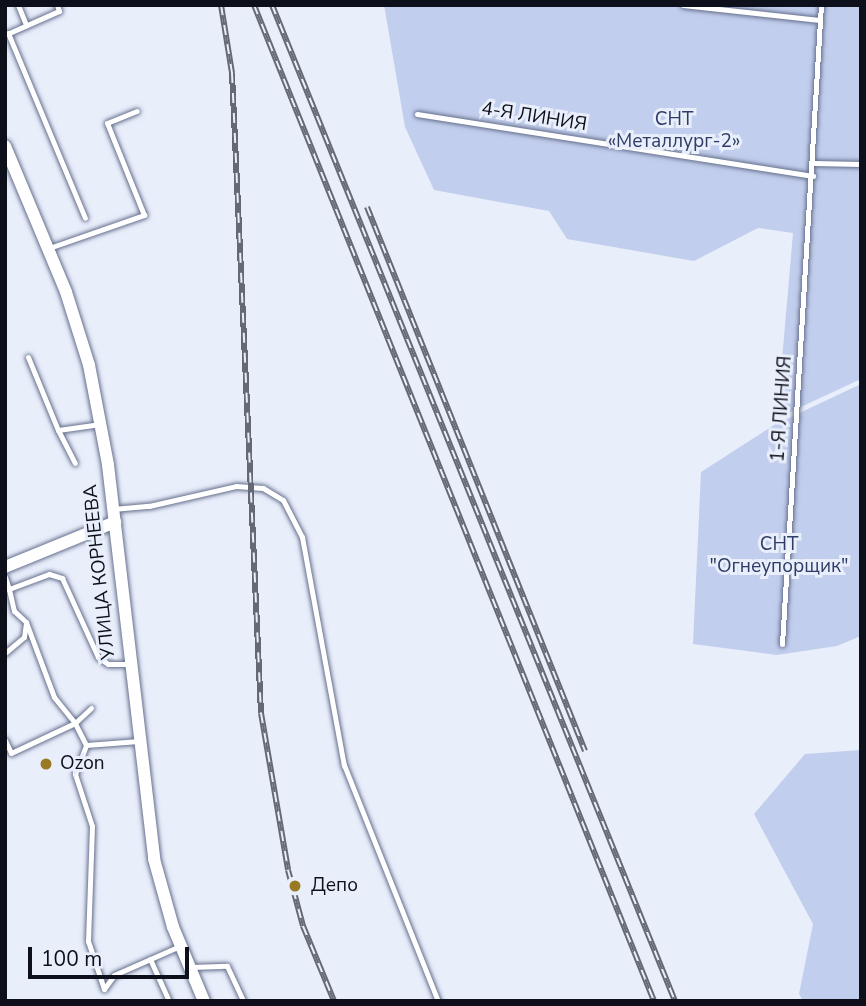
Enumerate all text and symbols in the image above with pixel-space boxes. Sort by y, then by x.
street label: 4-Я ЛИНИЯ [480,97,588,137]
park label: СНТ «Металлург-2» [608,109,740,153]
street label: 1-Я ЛИНИЯ [767,355,797,463]
street label: УЛИЦА КОРНЕЕВА [79,483,121,661]
park label: СНТ "Огнеупорщик" [710,534,848,578]
place label: Ozon [60,753,105,775]
marker: Ozon [38,756,54,772]
place label: Депо [311,875,358,897]
marker: Депо [285,876,305,896]
scale bar [32,932,192,976]
text: 100 m [41,945,102,973]

